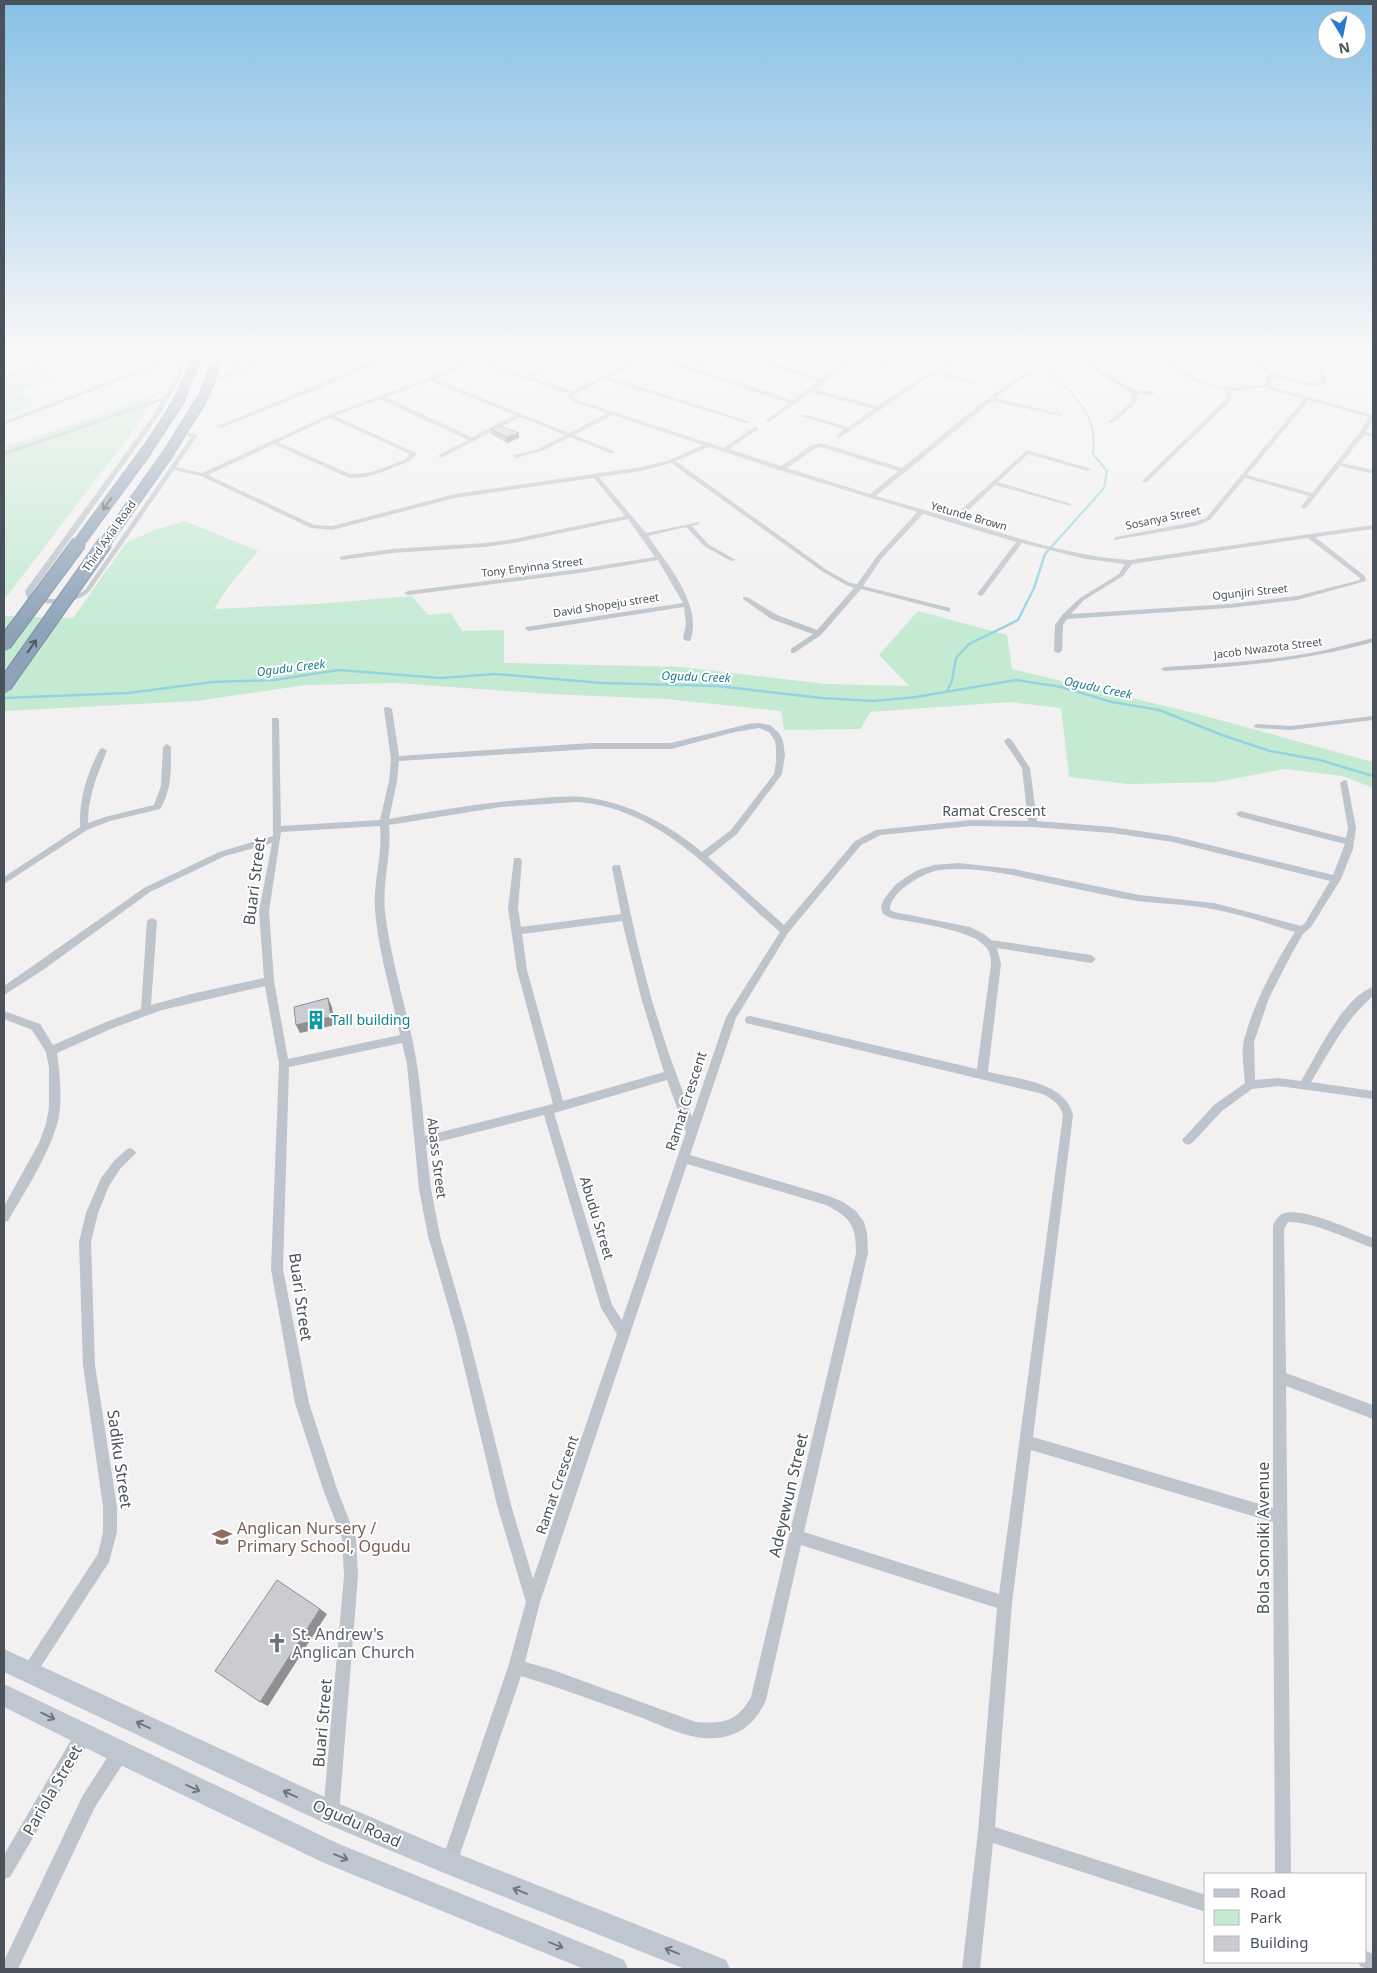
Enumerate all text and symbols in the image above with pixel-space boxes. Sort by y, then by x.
north arrow [1317,10,1367,60]
text: N [1337,38,1352,59]
street label: Third Axial Road [78,497,139,574]
one-way arrow [102,497,113,510]
street label: Yetunde Brown [929,497,1009,534]
street label: Sosanya Street [1124,502,1202,533]
street label: Tony Enyinna Street [480,553,583,580]
street label: Ogunjiri Street [1212,580,1288,603]
street label: David Shopeju street [552,589,660,620]
street label: Jacob Nwazota Street [1212,633,1323,662]
one-way arrow [27,639,37,653]
water label: Ogudu Creek [256,655,327,680]
water label: Ogudu Creek [661,667,732,686]
water label: Ogudu Creek [1063,672,1135,703]
street label: Ramat Crescent [942,801,1046,820]
street label: Buari Street [238,835,270,926]
building icon: Tall building [305,1009,327,1031]
place label: Tall building [331,1010,410,1029]
street label: Ramat Crescent [661,1049,711,1153]
street label: Abass Street [423,1116,452,1200]
street label: Abudu Street [576,1174,619,1262]
street label: Buari Street [284,1251,318,1343]
street label: Sadiku Street [102,1408,138,1510]
street label: Adeyewun Street [763,1431,813,1559]
street label: Ramat Crescent [531,1433,582,1537]
street label: Bola Sonoiki Avenue [1252,1462,1274,1614]
place label: Anglican Nursery / Primary School, Ogudu [237,1517,411,1557]
school or university icon: Anglican Nursery / Primary School, Ogudu [211,1526,233,1548]
place label: St. Andrew's Anglican Church [292,1623,415,1663]
church icon: St. Andrew's Anglican Church [266,1632,288,1654]
street label: Buari Street [307,1678,337,1768]
one-way arrow [40,1712,55,1722]
one-way arrow [136,1720,151,1729]
street label: Pariola Street [17,1741,87,1839]
one-way arrow [186,1783,201,1793]
one-way arrow [283,1789,298,1798]
street label: Ogudu Road [309,1794,405,1852]
one-way arrow [332,1853,348,1862]
legend [1204,1873,1367,1963]
text: Road [1250,1882,1286,1902]
one-way arrow [513,1886,528,1895]
text: Park [1250,1907,1282,1927]
text: Building [1250,1932,1308,1952]
one-way arrow [548,1941,563,1950]
one-way arrow [664,1946,679,1955]

